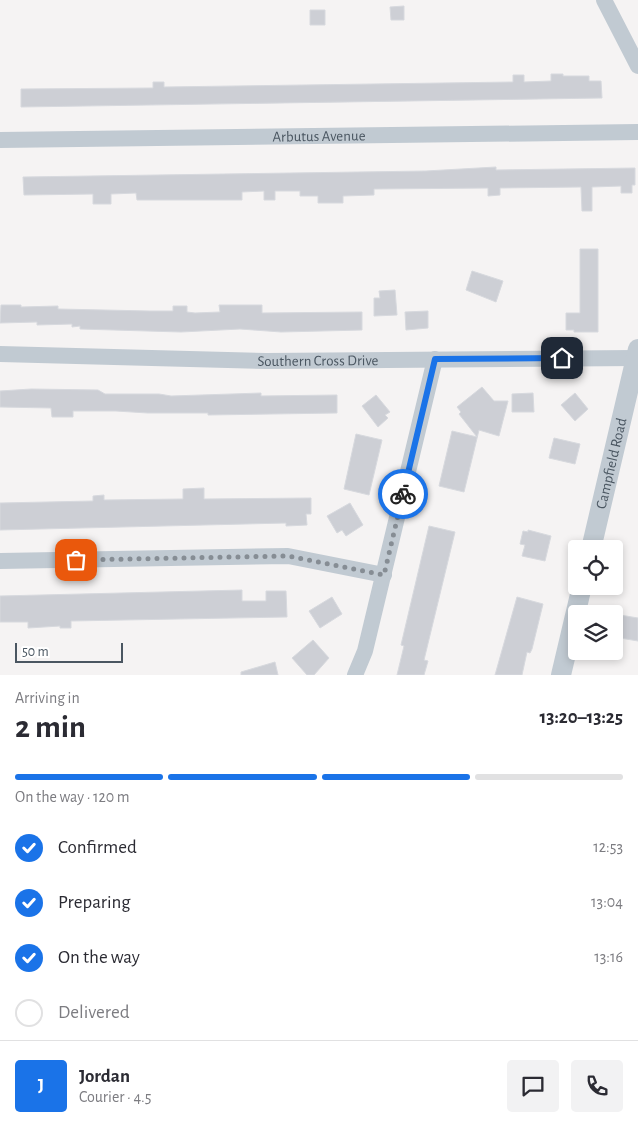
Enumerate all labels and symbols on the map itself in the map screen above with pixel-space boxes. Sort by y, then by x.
street label: Arbutus Avenue [272,128,366,144]
pin [541,337,583,379]
street label: Southern Cross Drive [257,353,379,369]
street label: Campfield Road [593,416,629,510]
courier [378,469,428,519]
pin [55,539,97,581]
scale bar [15,640,122,663]

